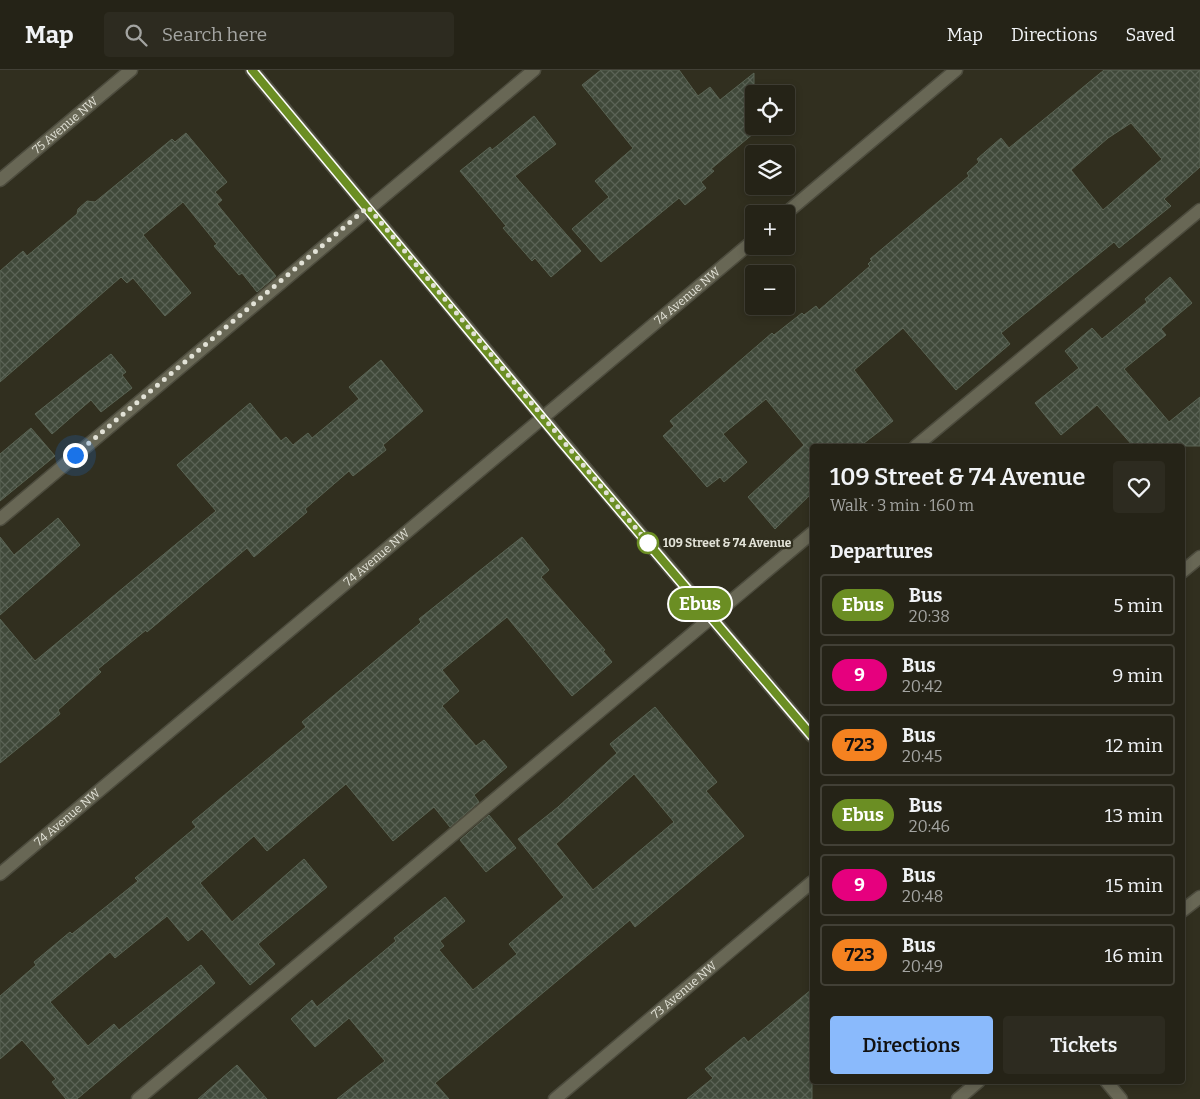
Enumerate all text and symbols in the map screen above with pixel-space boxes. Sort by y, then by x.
search box [104,12,454,57]
text: Map [25,21,74,49]
icon: search [122,21,150,49]
text: Search here [162,23,267,46]
text: Map [947,24,983,46]
text: Directions [1011,24,1098,46]
text: Saved [1126,24,1175,46]
map controls [745,85,795,315]
button: locate [745,85,795,135]
street label: 75 Avenue NW [30,94,101,157]
button: layers [745,145,795,195]
button: + [745,205,795,255]
street label: 74 Avenue NW [652,264,724,328]
button: − [745,265,795,315]
your location [63,443,88,468]
button: heart [1113,461,1165,513]
text: 109 Street & 74 Avenue [830,463,1086,491]
text: Walk · 3 min · 160 m [830,496,974,515]
street label: 74 Avenue NW [341,525,413,589]
marker: 109 Street & 74 Avenue [637,532,659,554]
place label: 109 Street & 74 Avenue [663,536,792,550]
text: Departures [830,540,933,563]
text: Bus [909,584,942,607]
line badge: Ebus [665,588,735,620]
text: Ebus [679,593,721,615]
text: Ebus [842,594,884,616]
text: 5 min [1113,594,1163,617]
text: 20:38 [909,607,950,626]
text: Bus [902,654,936,677]
text: 9 [854,664,865,686]
text: 9 min [1112,664,1163,687]
text: 20:42 [902,677,942,696]
text: Bus [902,724,936,747]
text: 723 [844,734,875,756]
text: 12 min [1105,734,1163,757]
text: 20:45 [902,747,942,766]
street label: 74 Avenue NW [32,785,104,849]
text: Bus [909,794,942,817]
text: Ebus [842,804,884,826]
text: 13 min [1105,804,1163,827]
text: 20:46 [909,817,950,836]
text: Bus [902,864,936,887]
text: 9 [854,874,865,896]
text: 15 min [1106,874,1163,897]
text: 20:48 [902,887,943,906]
text: Bus [902,934,936,957]
text: 723 [844,944,875,966]
text: 16 min [1105,944,1163,967]
text: 20:49 [902,957,943,976]
street label: 73 Avenue NW [649,958,720,1022]
button: Directions [830,1016,993,1074]
button: Tickets [1003,1016,1165,1074]

